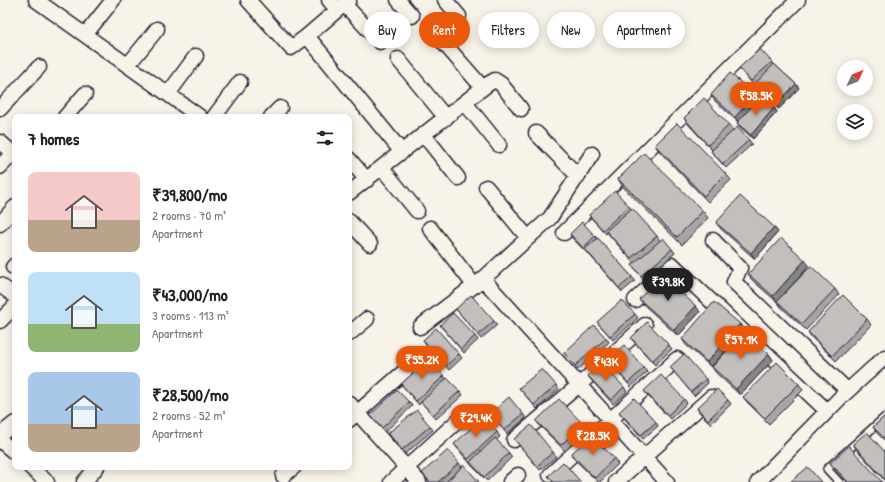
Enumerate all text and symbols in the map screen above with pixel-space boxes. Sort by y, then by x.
chip: Buy [364,12,411,48]
chip: Rent [419,12,470,48]
chip: Filters [478,12,539,48]
chip: New [547,12,595,48]
chip: Apartment [603,12,685,48]
north arrow [837,60,873,96]
map controls [837,60,873,140]
pin: ₹58.5K [723,82,789,116]
text: ₹58.5K [739,86,773,104]
button: layers [837,104,873,140]
text: 7 homes [28,127,79,150]
icon: filters [314,127,336,149]
text: ₹39,800/mo [152,183,227,206]
icon: home [60,188,108,236]
text: 2 rooms · 70 m² [152,206,226,224]
text: Apartment [152,224,203,242]
pin: ₹39.8K [635,268,701,302]
text: ₹39.8K [651,272,685,290]
text: ₹43,000/mo [152,283,228,306]
icon: home [60,288,108,336]
text: 3 rooms · 113 m² [152,306,229,324]
text: Apartment [152,324,203,342]
pin: ₹57.1K [708,326,774,360]
text: ₹57.1K [724,330,758,348]
pin: ₹55.2K [389,346,455,380]
pin: ₹43K [582,348,630,382]
text: ₹55.2K [405,350,439,368]
text: ₹43K [594,352,618,370]
text: ₹28,500/mo [152,383,229,406]
icon: home [60,388,108,436]
pin: ₹29.4K [443,404,509,438]
text: 2 rooms · 52 m² [152,406,225,424]
text: ₹29.4K [460,408,492,426]
pin: ₹28.5K [560,422,626,456]
text: Apartment [152,424,203,442]
text: ₹28.5K [576,426,610,444]

